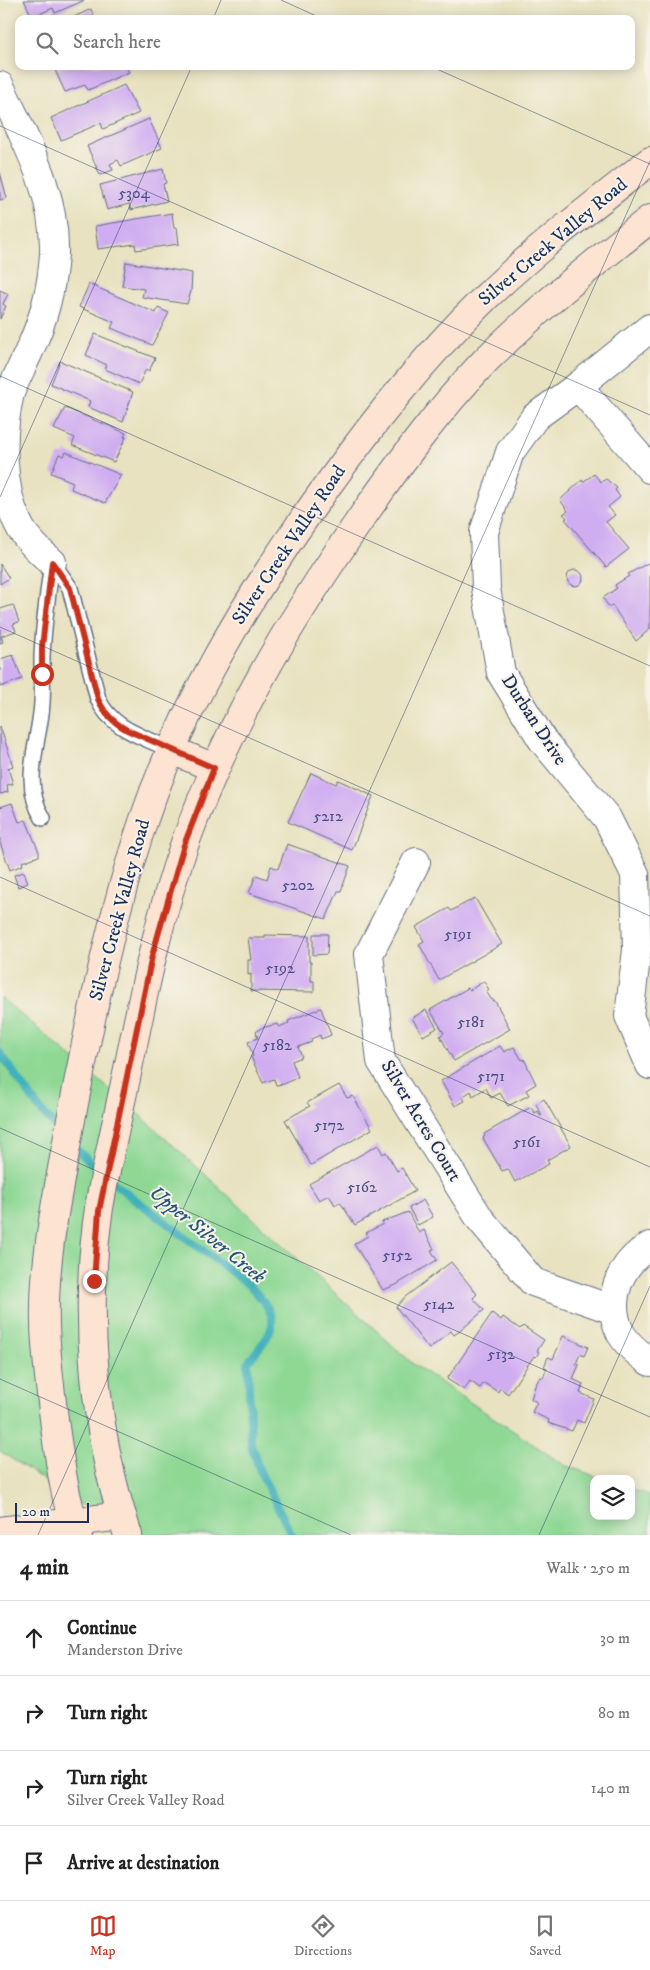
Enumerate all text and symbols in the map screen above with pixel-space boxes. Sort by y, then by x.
search box [15,15,635,70]
icon: search [33,29,61,57]
text: Search here [73,31,161,54]
street label: Silver Creek Valley Road [474,173,632,311]
house number: 5304 [118,183,151,203]
street label: Silver Creek Valley Road [227,461,351,629]
route start [31,663,54,686]
street label: Durban Drive [496,670,572,770]
house number: 5212 [313,806,343,826]
street label: Silver Creek Valley Road [85,816,155,1003]
house number: 5202 [282,875,314,895]
house number: 5191 [444,924,472,944]
house number: 5192 [265,958,295,978]
house number: 5181 [457,1012,485,1032]
house number: 5182 [262,1035,292,1055]
street label: Silver Acres Court [376,1056,466,1186]
house number: 5171 [477,1066,505,1086]
house number: 5172 [314,1115,344,1135]
house number: 5161 [513,1132,541,1152]
house number: 5162 [347,1177,377,1197]
water label: Upper Silver Creek [144,1180,271,1290]
house number: 5152 [382,1245,412,1265]
route end [83,1270,106,1293]
house number: 5142 [424,1294,455,1314]
house number: 5132 [487,1344,515,1364]
map controls [590,1475,635,1520]
button: layers [590,1475,635,1520]
scale bar [15,1500,89,1523]
text: 20 m [22,1503,50,1521]
text: 4 min [20,1555,69,1581]
text: Walk · 250 m [546,1558,630,1578]
text: Continue [67,1617,137,1640]
icon: ahead [20,1624,48,1652]
text: 30 m [600,1628,630,1648]
text: Manderston Drive [67,1640,183,1660]
icon: right [20,1699,48,1727]
text: Turn right [67,1702,147,1725]
text: 80 m [598,1703,630,1723]
text: Turn right [67,1767,147,1790]
icon: right [20,1774,48,1802]
text: 140 m [591,1778,630,1798]
text: Silver Creek Valley Road [67,1790,225,1810]
icon: arrive [20,1849,48,1877]
text: Arrive at destination [67,1852,219,1875]
tab: Map [89,1912,117,1960]
tab: Directions [294,1912,352,1960]
tab: Saved [529,1912,561,1960]

